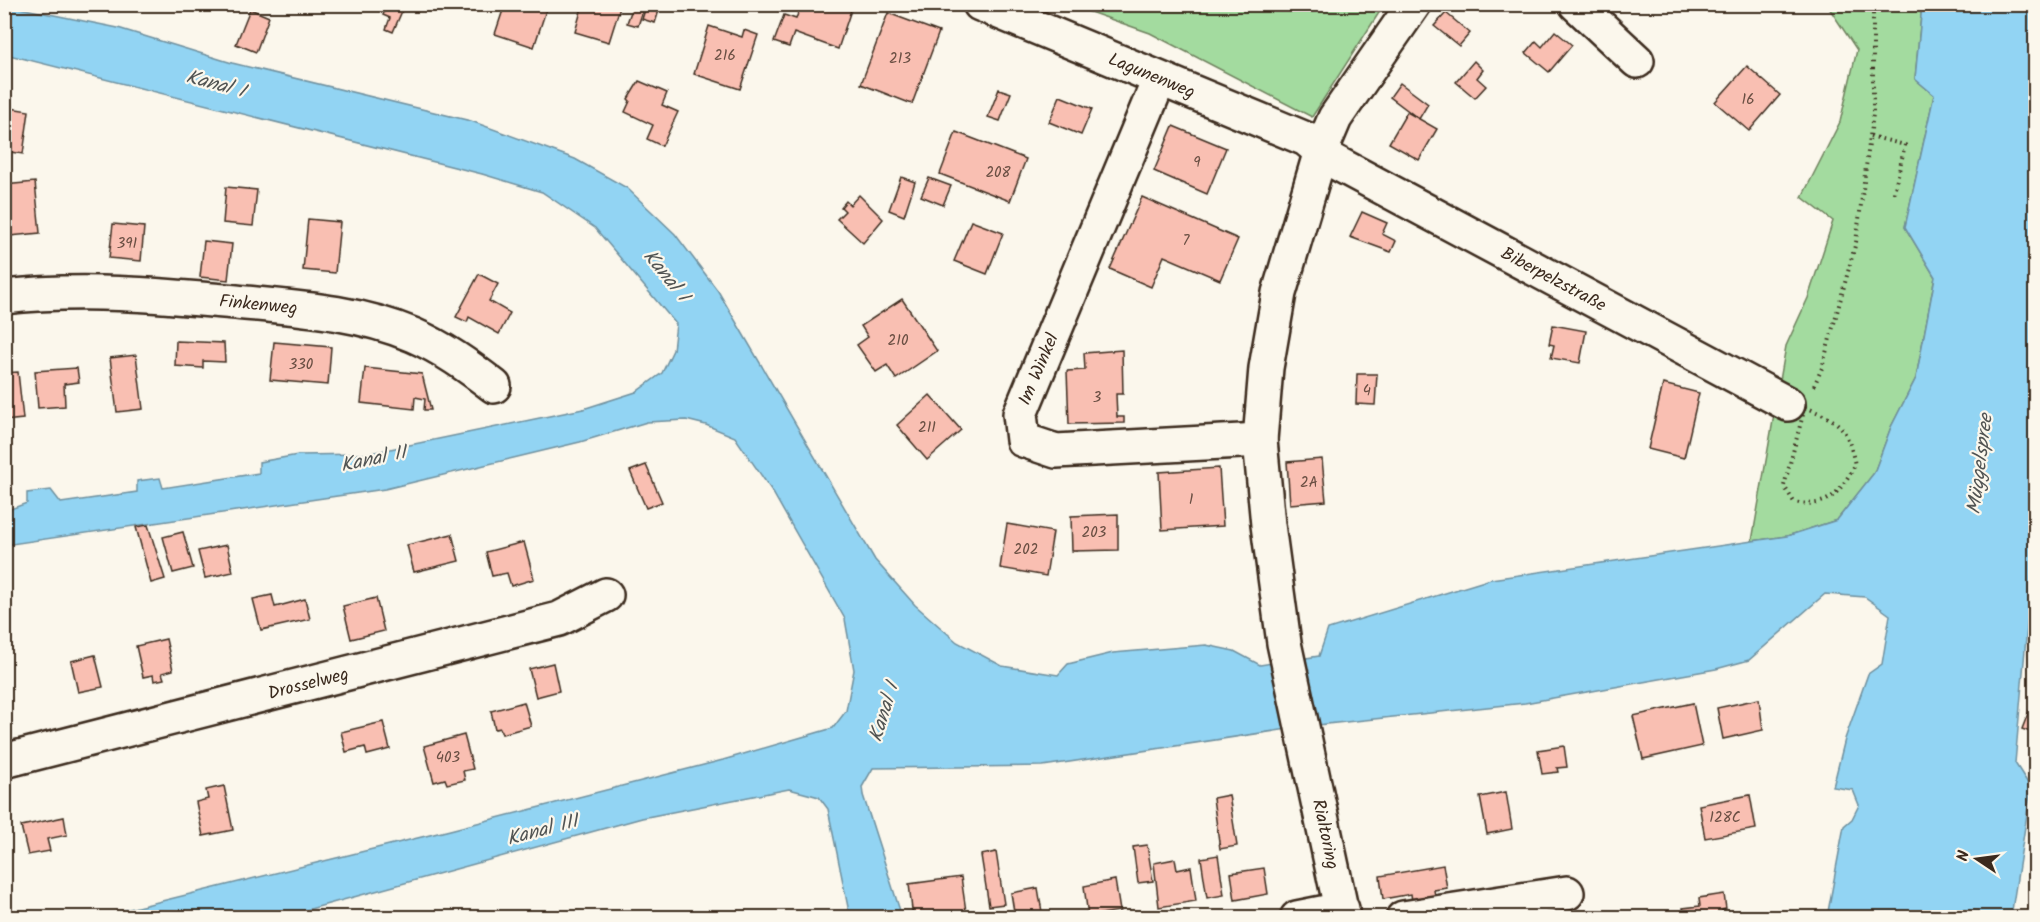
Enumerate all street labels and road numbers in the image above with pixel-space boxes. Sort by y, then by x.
street label: Lagunenweg [1103,46,1199,107]
street label: Biberpelzstraße [1495,240,1611,320]
street label: Finkenweg [218,288,299,324]
street label: Im Winkel [1011,328,1068,410]
street label: Drosselweg [265,660,352,709]
street label: Rialtoring [1303,796,1346,872]

